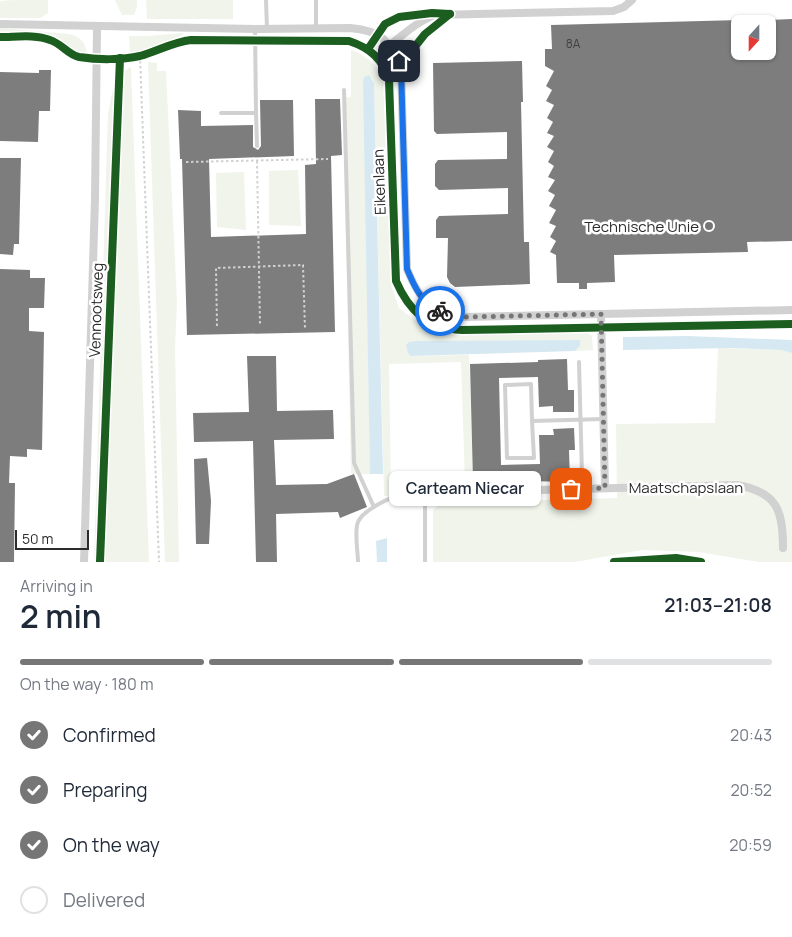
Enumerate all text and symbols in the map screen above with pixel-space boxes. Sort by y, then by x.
north arrow [731,15,776,60]
map controls [731,15,776,60]
house number: 8A [566,35,581,52]
pin [378,40,420,82]
icon: home [385,47,413,75]
street label: Eikenlaan [367,149,391,215]
place label: Technische Unie [584,216,699,237]
marker: Technische Unie [703,220,715,232]
street label: Vennootsweg [84,262,108,358]
courier [415,286,465,336]
icon: bike [426,297,454,325]
pin [550,468,592,510]
callout: Carteam Niecar [388,472,541,506]
icon: bag [557,475,585,503]
text: Carteam Niecar [406,477,524,499]
street label: Maatschapslaan [629,477,743,498]
scale bar [15,527,89,550]
text: 50 m [22,529,53,548]
text: Arriving in [20,575,93,597]
text: 21:03–21:08 [664,592,772,618]
text: 2 min [20,594,102,638]
text: On the way · 180 m [20,673,153,695]
icon: check [20,721,48,749]
text: Confirmed [63,722,156,748]
text: 20:43 [730,724,772,746]
icon: check [20,776,48,804]
text: Preparing [63,777,148,803]
text: 20:52 [730,779,772,801]
icon: check [20,831,48,859]
text: On the way [63,832,160,858]
text: 20:59 [729,834,772,856]
text: Delivered [63,887,145,913]

